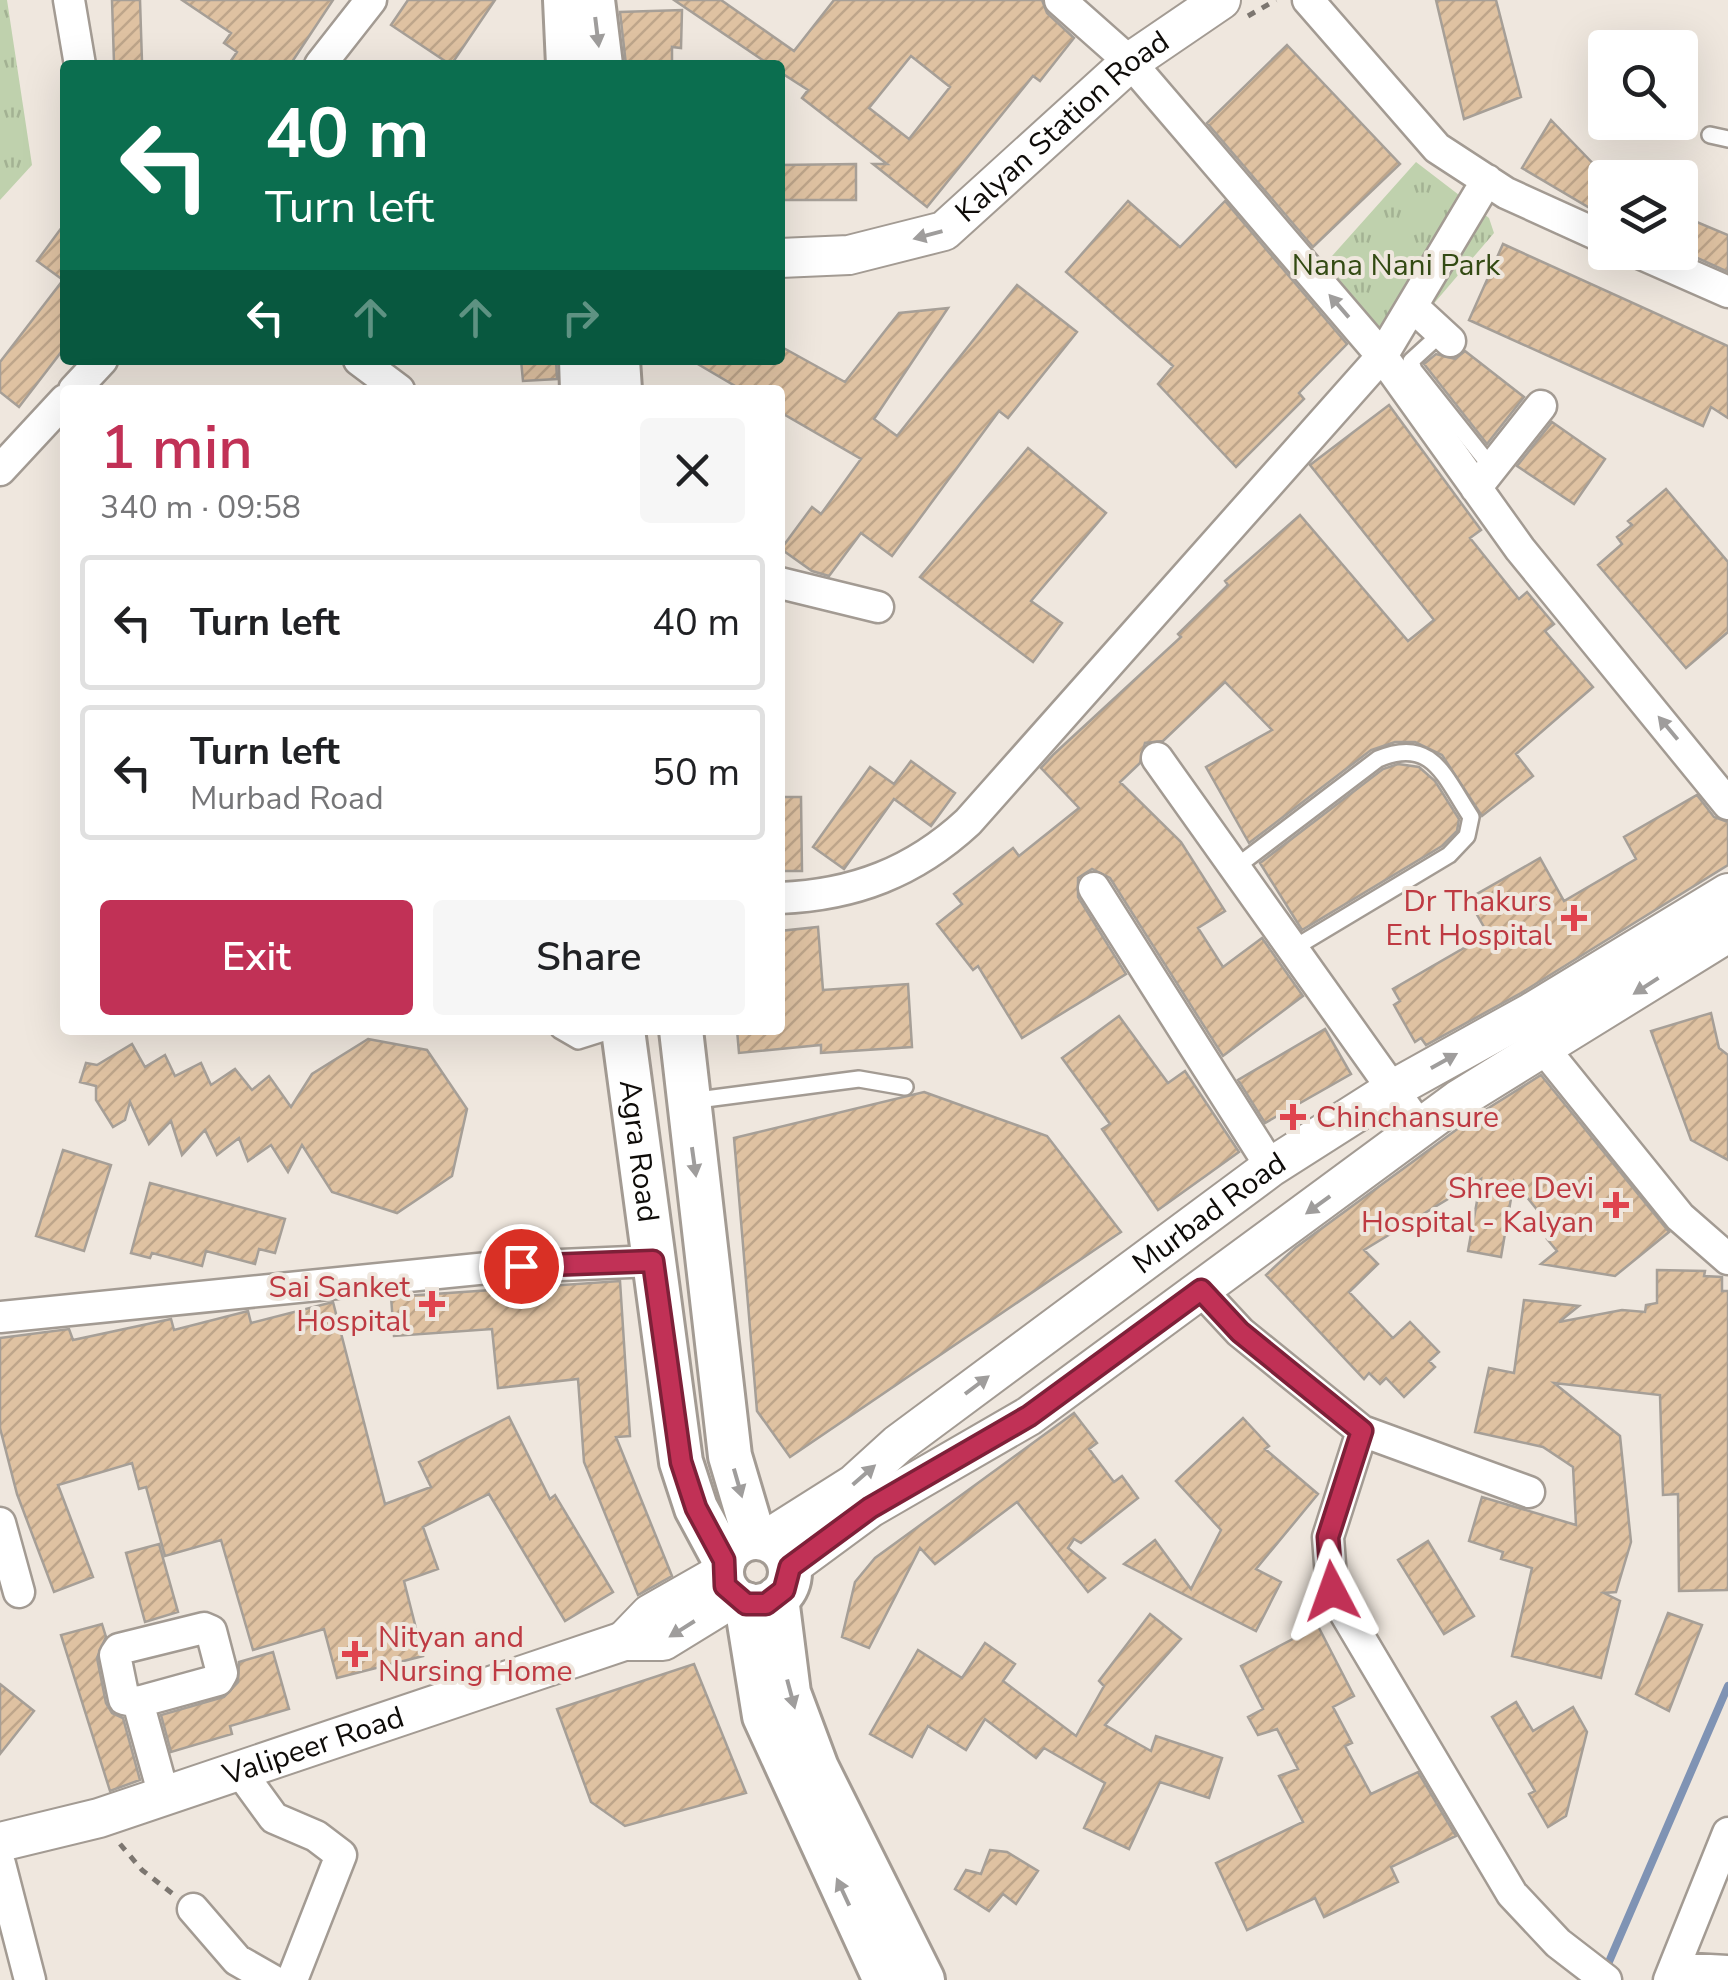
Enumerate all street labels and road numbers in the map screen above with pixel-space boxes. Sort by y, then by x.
street label: Kalyan Station Road [946,21,1177,232]
street label: Agra Road [609,1077,669,1225]
street label: Murbad Road [1124,1142,1294,1284]
street label: Valipeer Road [216,1696,409,1796]

